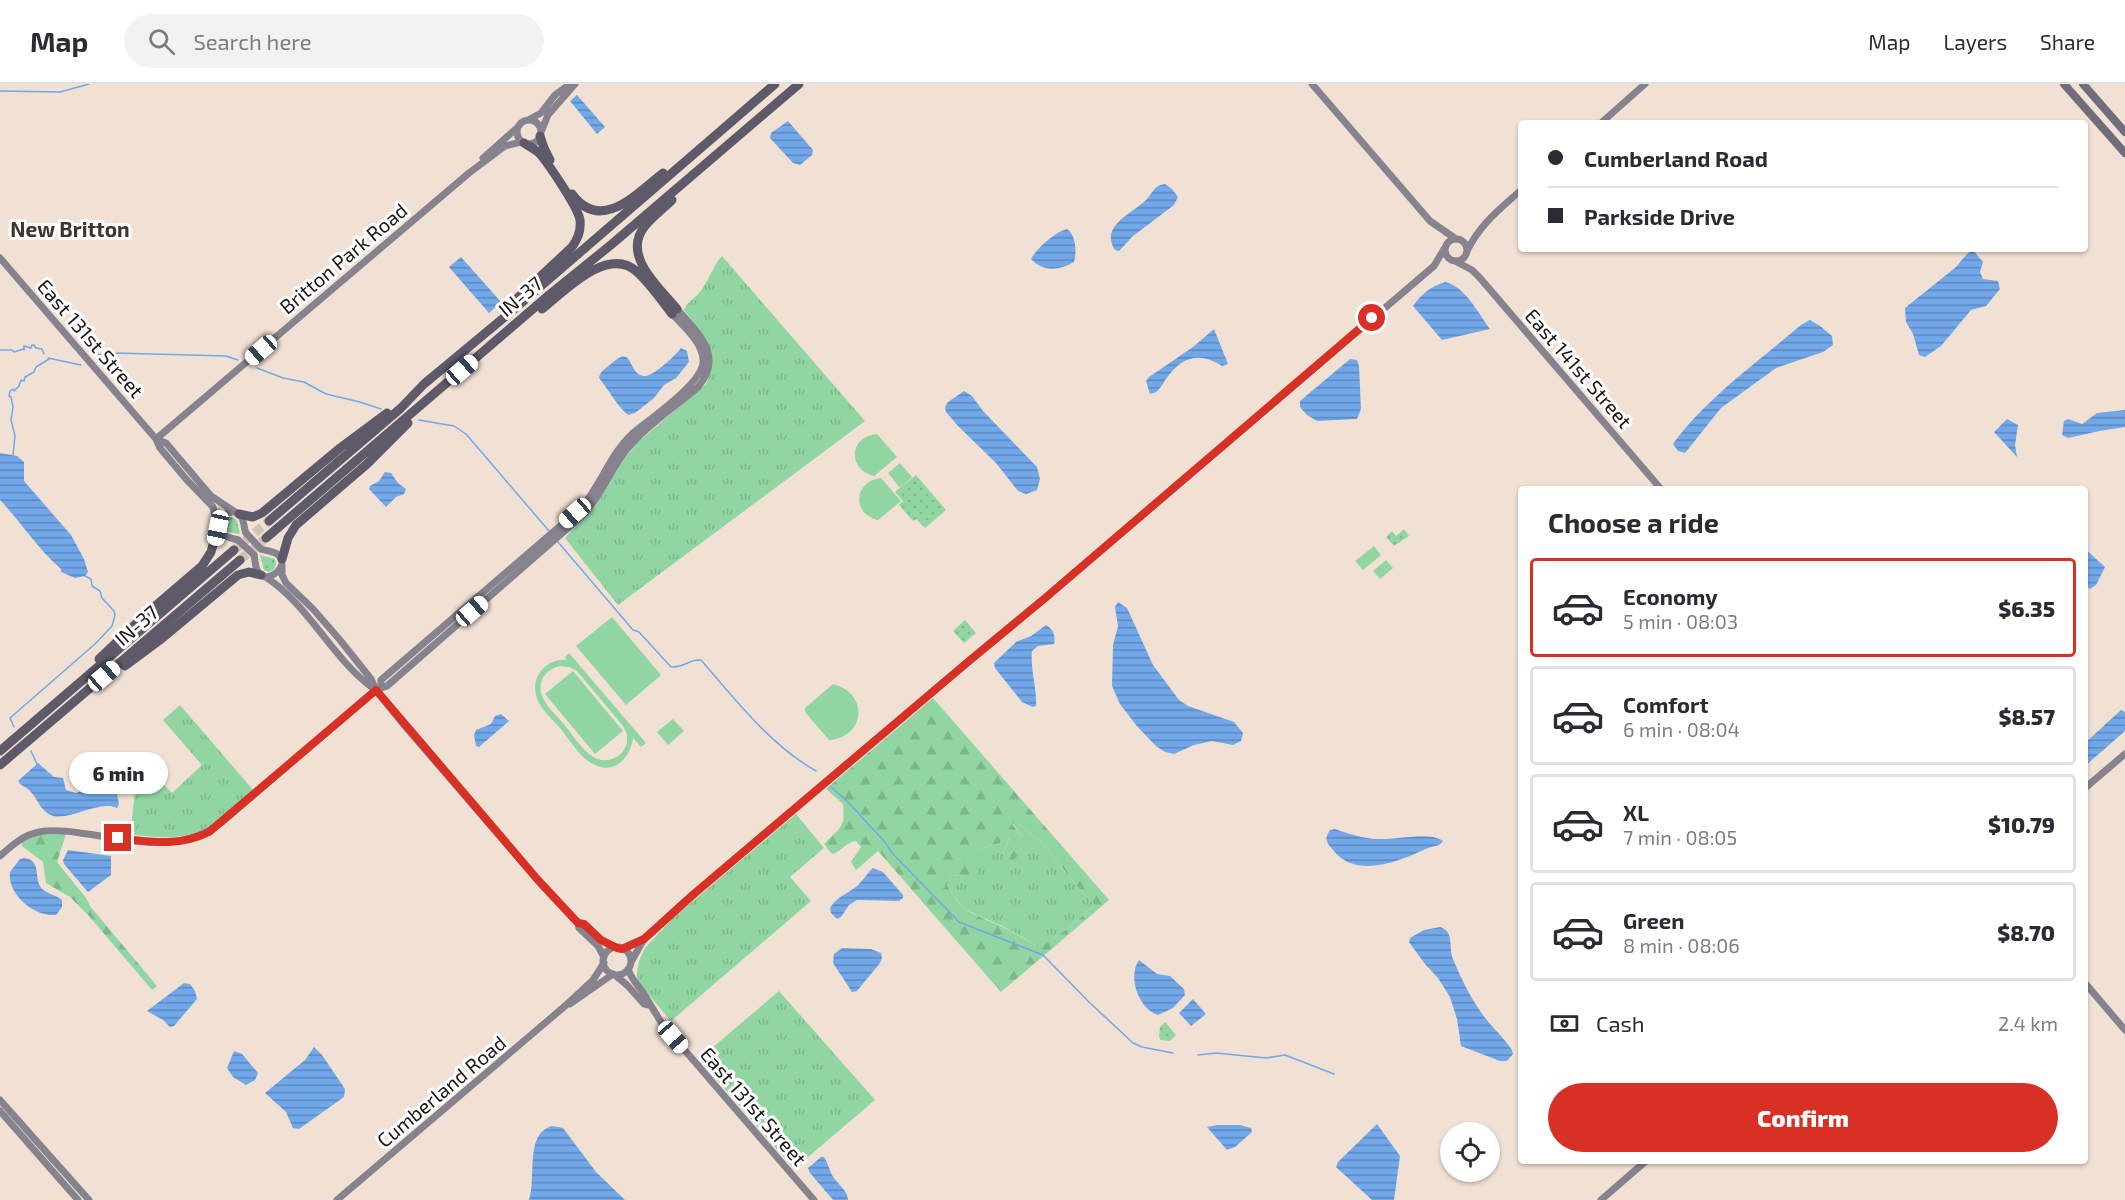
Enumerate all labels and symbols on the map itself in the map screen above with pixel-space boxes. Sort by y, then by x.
street label: Britton Park Road [274,198,412,318]
district label: New Britton [10,216,130,241]
street label: IN-37 [493,271,547,321]
street label: East 131st Street [33,274,149,402]
street label: East 141st Street [1521,303,1638,433]
route start [1358,304,1385,331]
car [242,331,280,369]
car [443,351,481,389]
car [556,494,594,532]
car [205,509,231,547]
car [453,592,491,630]
street label: IN-37 [109,600,163,650]
car [85,657,123,695]
callout: 6 min [68,751,168,793]
route end [104,824,131,851]
car [654,1018,692,1056]
street label: Cumberland Road [372,1030,510,1152]
street label: East 131st Street [696,1042,812,1170]

